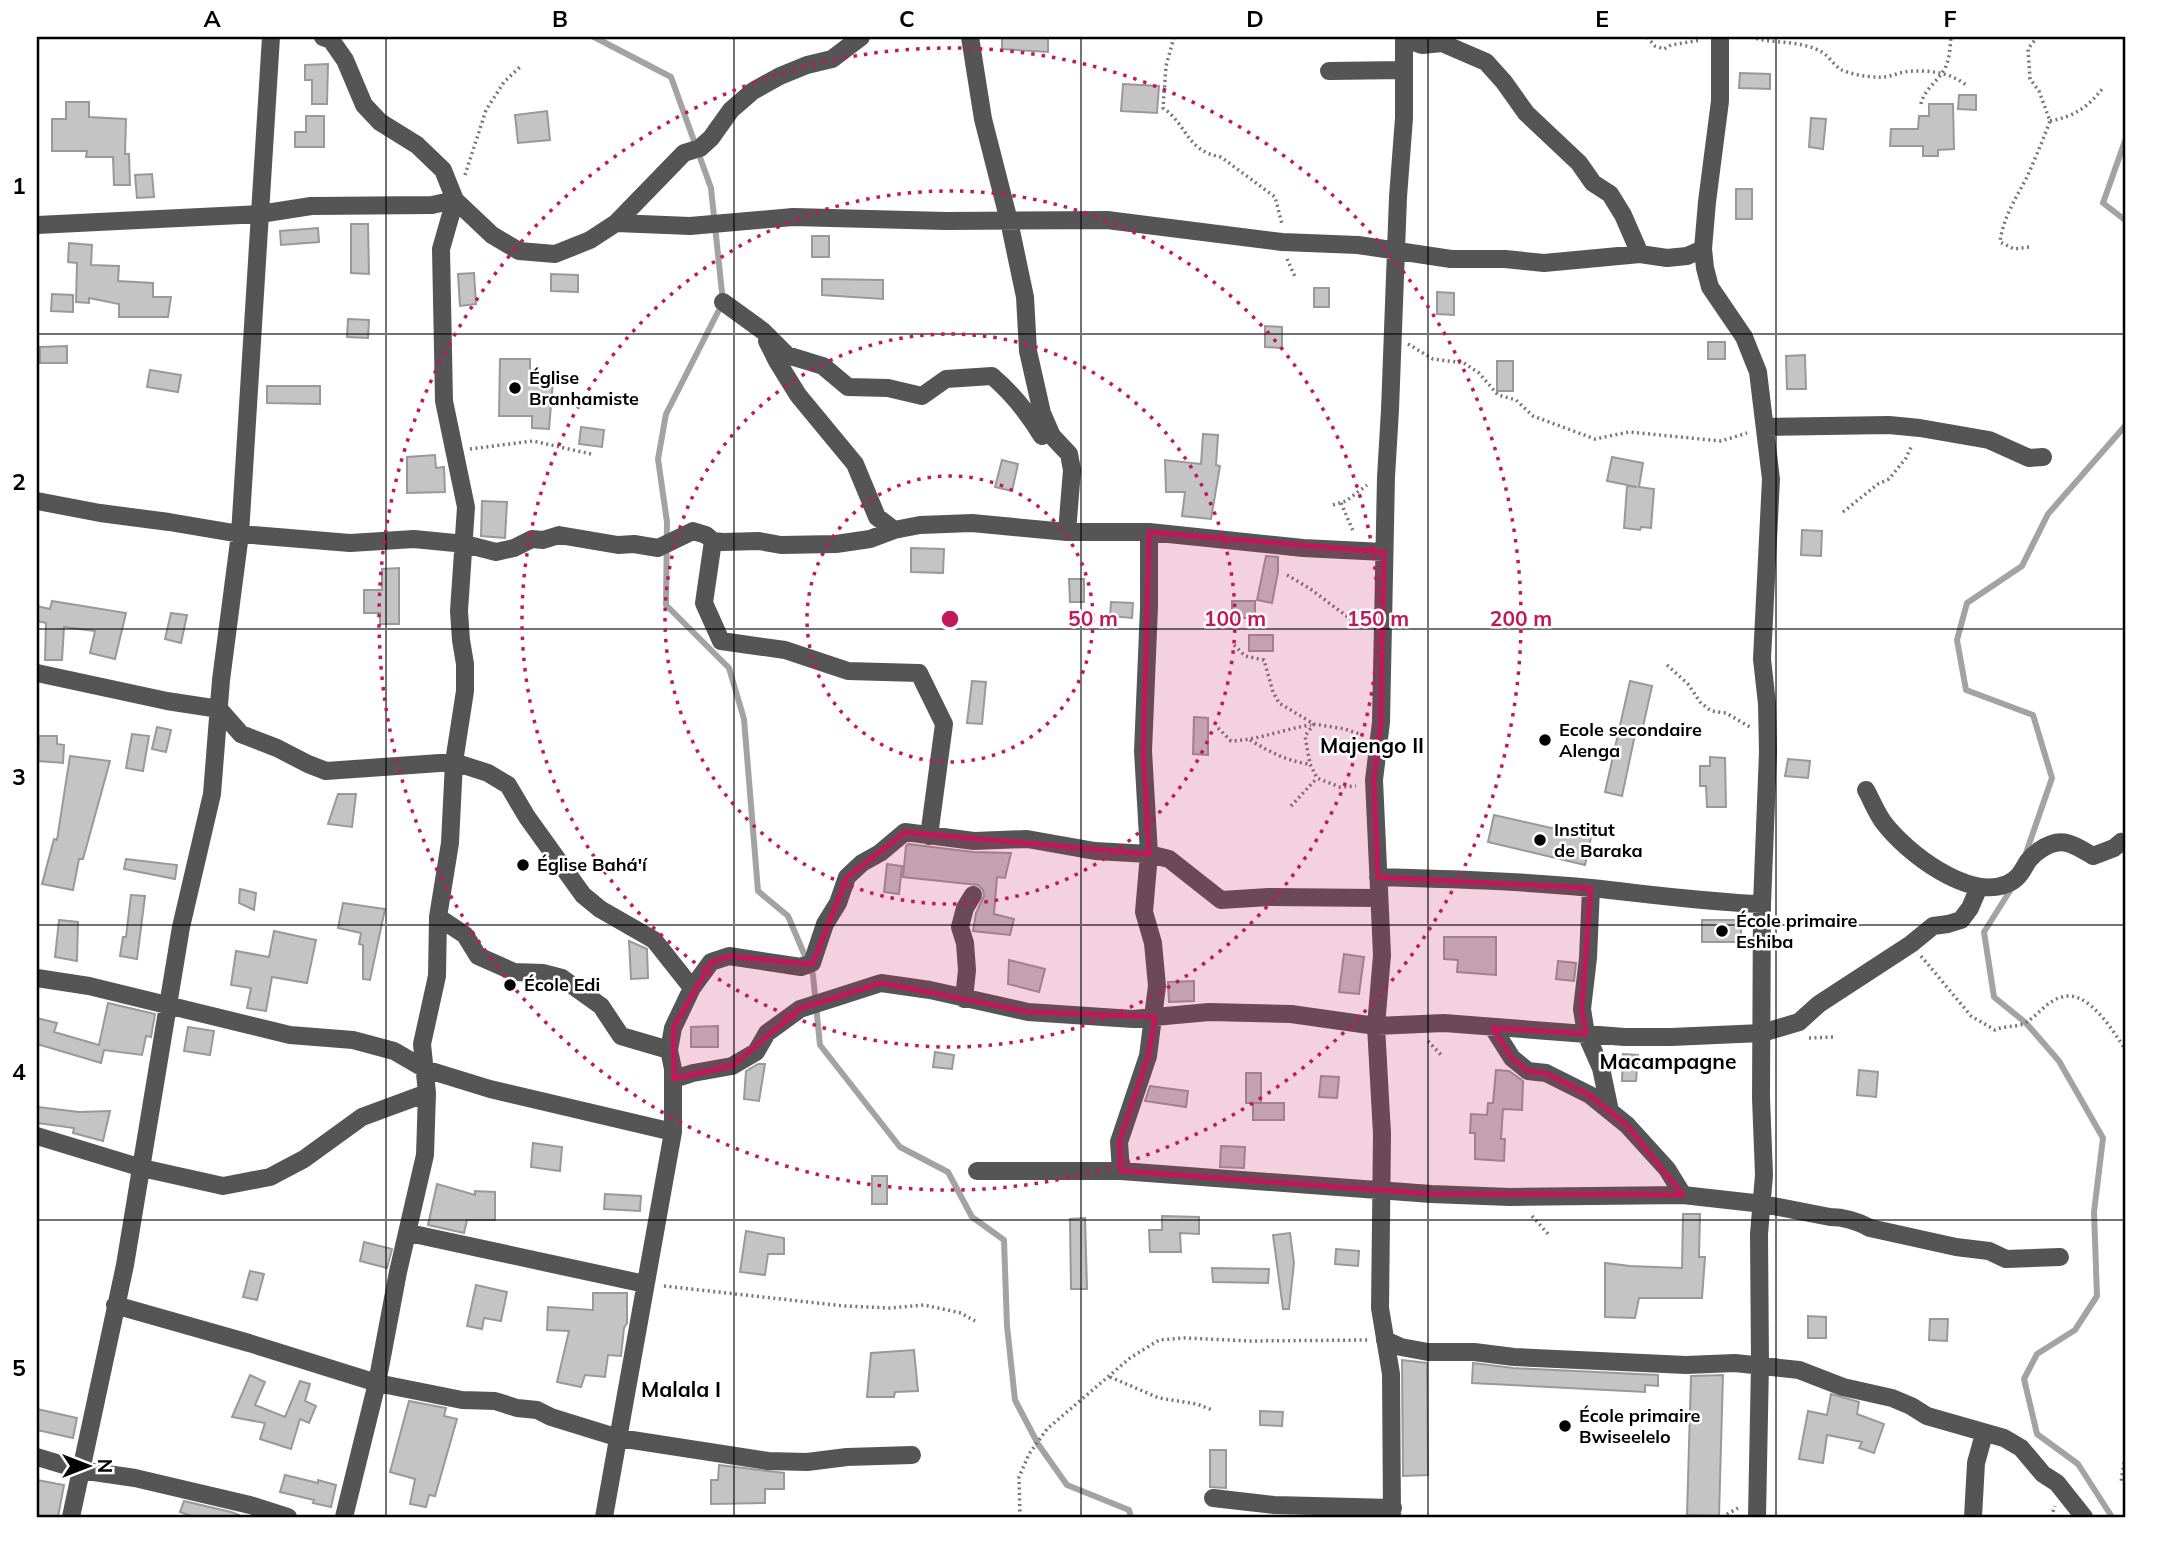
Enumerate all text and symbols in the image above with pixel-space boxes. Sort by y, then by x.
text: A [203,4,221,33]
text: B [552,4,568,33]
text: C [899,4,915,33]
text: D [1246,4,1264,33]
text: E [1595,4,1609,33]
text: F [1943,4,1957,33]
text: 1 [12,171,26,200]
place label: Église Branhamiste [529,366,639,410]
marker: Église Branhamiste [507,380,523,396]
text: 2 [12,467,26,496]
text: 50 m [1068,605,1118,631]
text: 100 m [1204,605,1266,631]
text: 150 m [1347,605,1409,631]
text: 200 m [1490,605,1552,631]
centre of rings [938,607,962,631]
place label: Ecole secondaire Alenga [1559,718,1702,762]
district label: Majengo II [1320,732,1424,758]
marker: Ecole secondaire Alenga [1537,732,1553,748]
text: 3 [12,762,26,791]
place label: Institut de Baraka [1554,818,1643,862]
marker: Institut de Baraka [1532,832,1548,848]
place label: Église Bahá'í [537,853,648,876]
marker: Église Bahá'í [515,857,531,873]
place label: École primaire Eshiba [1736,909,1858,953]
marker: École primaire Eshiba [1714,923,1730,939]
place label: École Edi [524,973,600,996]
marker: École Edi [502,977,518,993]
district label: Macampagne [1600,1048,1736,1074]
text: 4 [12,1057,26,1086]
text: 5 [12,1353,26,1382]
district label: Malala I [641,1376,721,1402]
place label: École primaire Bwiseelelo [1579,1404,1701,1448]
marker: École primaire Bwiseelelo [1557,1418,1573,1434]
north arrow [52,1432,122,1502]
text: N [93,1459,117,1473]

